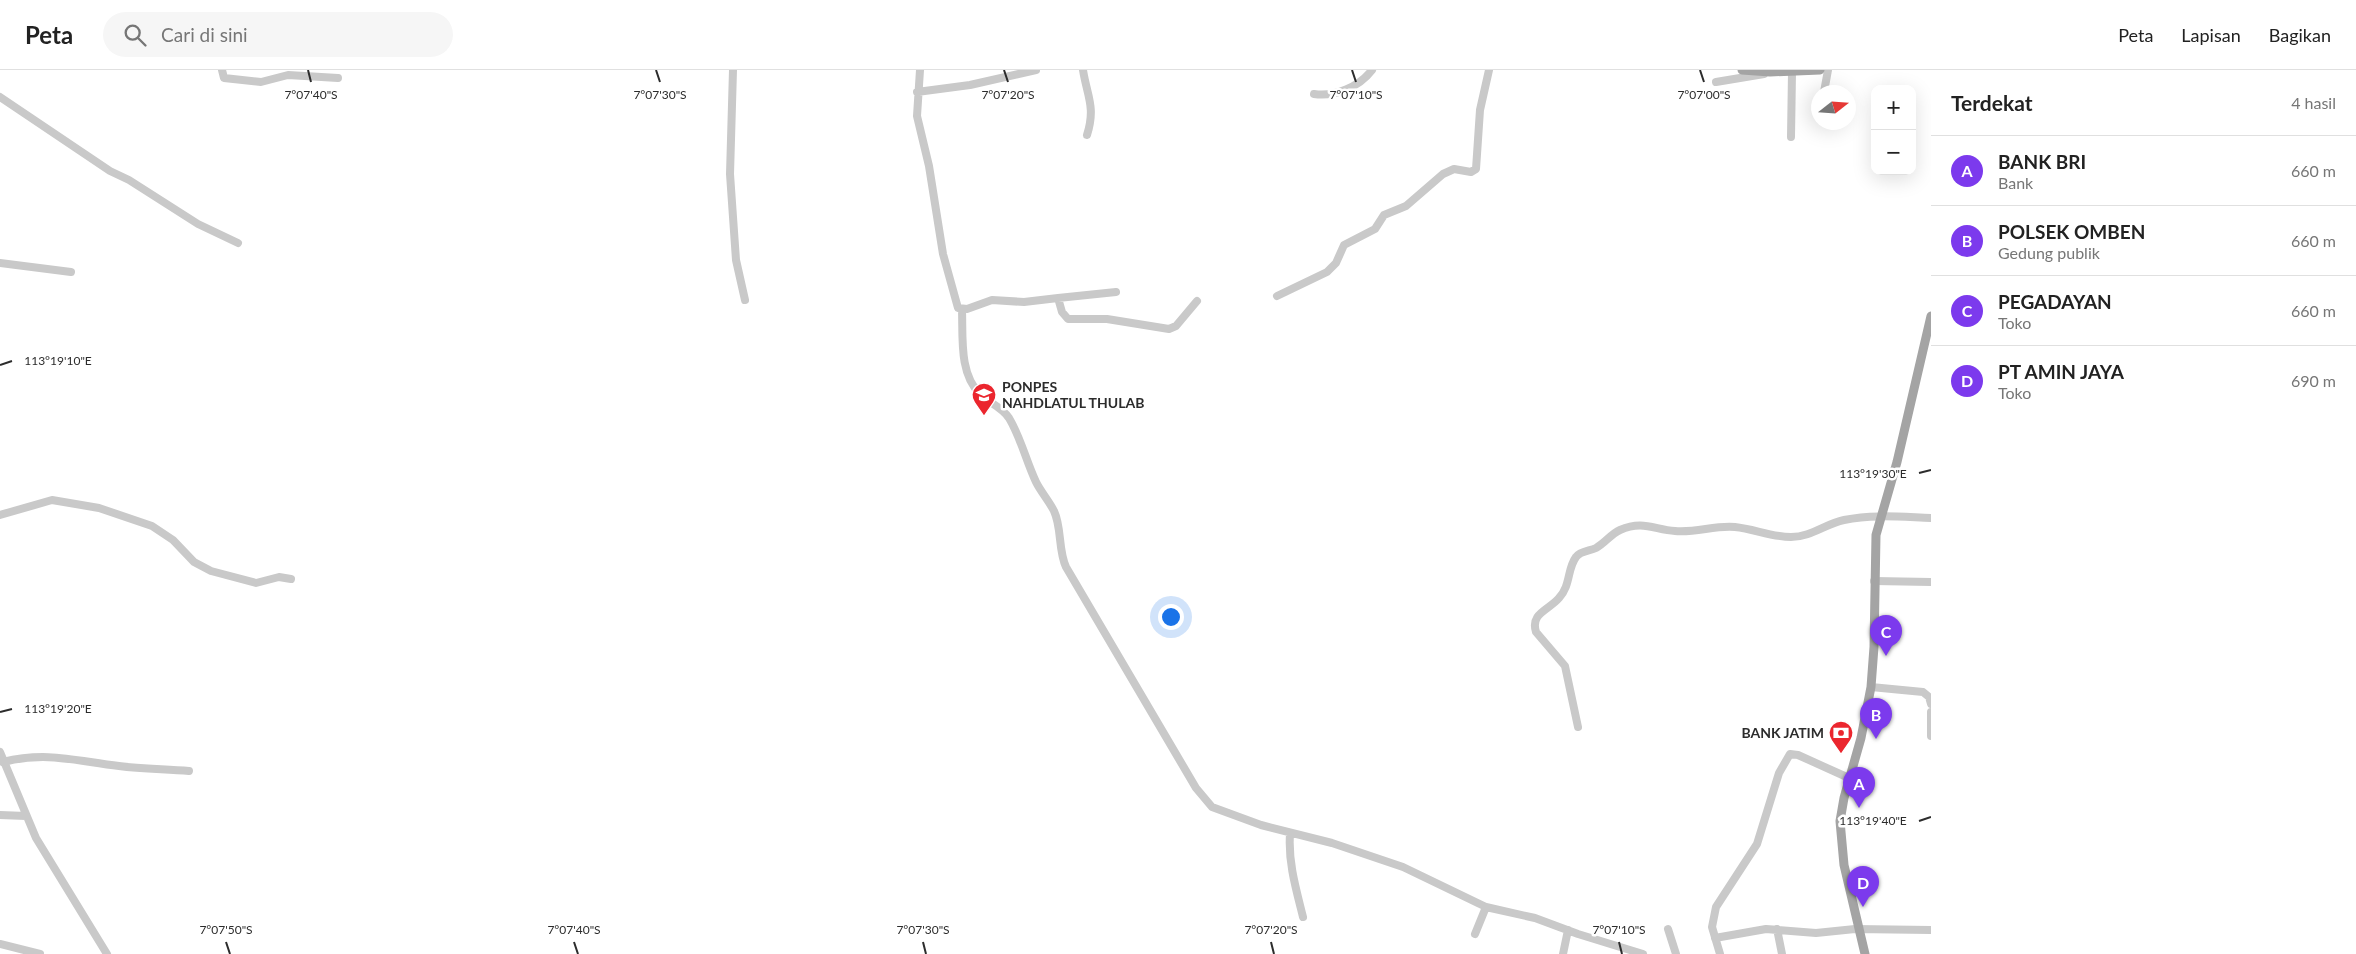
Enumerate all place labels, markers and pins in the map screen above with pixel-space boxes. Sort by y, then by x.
place label: PONPES NAHDLATUL THULAB [1002,378,1144,411]
school or university icon: PONPES NAHDLATUL THULAB [971,382,997,416]
pin: C [1870,615,1902,656]
pin: B [1860,698,1892,739]
bank icon: BANK JATIM [1828,720,1854,754]
place label: BANK JATIM [1741,724,1824,741]
pin: A [1843,767,1875,808]
pin: D [1847,866,1879,907]

